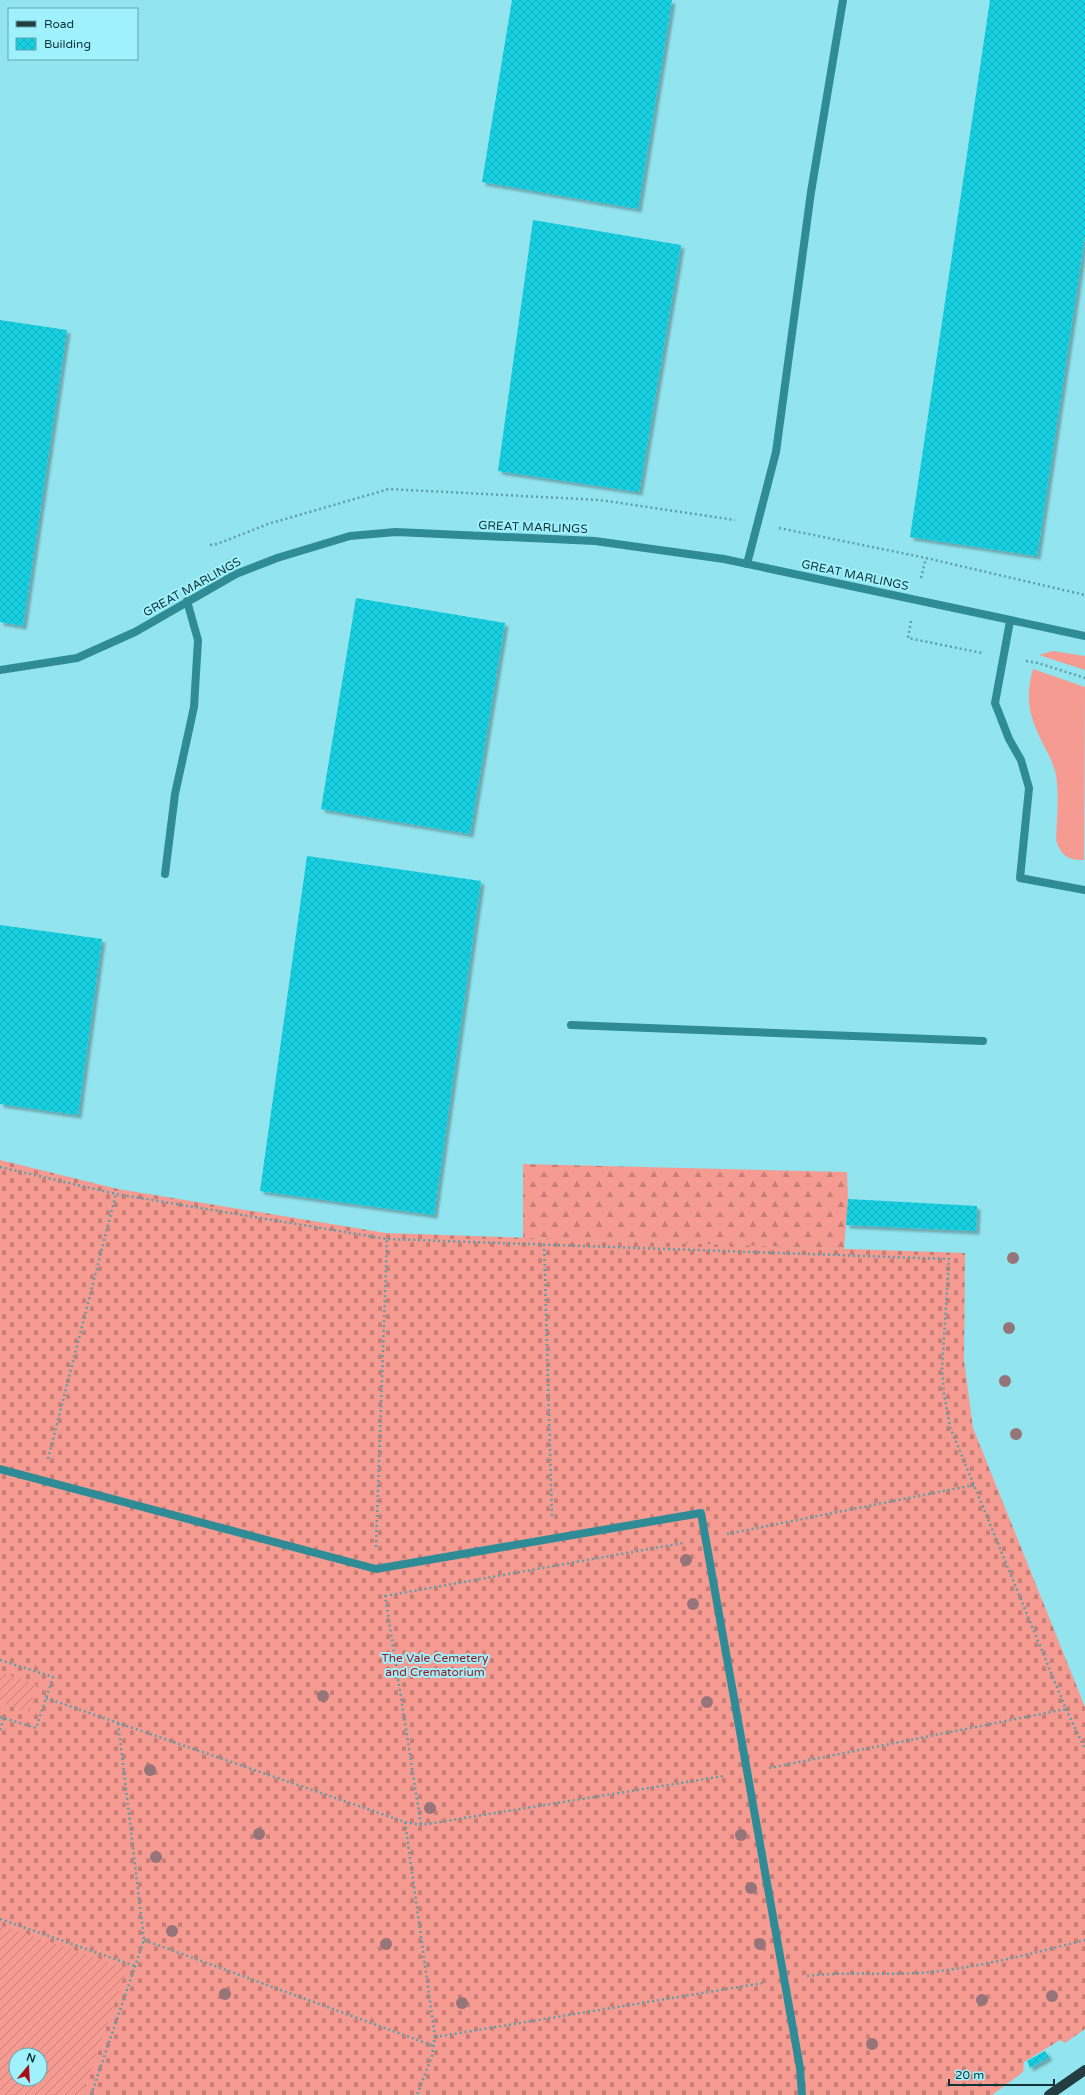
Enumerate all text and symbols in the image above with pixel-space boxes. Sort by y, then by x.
legend [8,8,138,60]
text: Road [44,17,74,31]
text: Building [44,37,91,51]
street label: GREAT MARLINGS [478,518,588,536]
street label: GREAT MARLINGS [141,554,243,620]
street label: GREAT MARLINGS [800,557,910,593]
park label: The Vale Cemetery and Crematorium [382,1651,489,1679]
north arrow [8,2047,48,2087]
text: N [25,2050,37,2066]
scale bar [949,2061,1054,2087]
text: 20 m [955,2068,984,2082]

